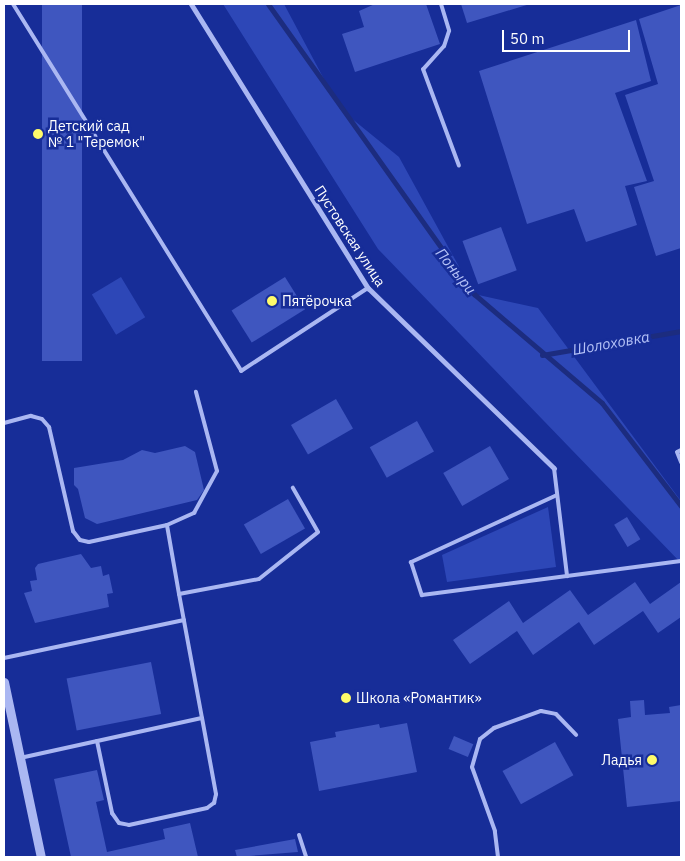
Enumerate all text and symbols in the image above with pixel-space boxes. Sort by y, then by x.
scale bar [505,20,632,52]
text: 50 m [510,29,545,48]
place label: Детский сад № 1 "Теремок" [48,118,145,150]
marker: Детский сад № 1 "Теремок" [32,128,44,140]
street label: Пустовская улица [311,182,389,290]
water label: Поныри [432,244,480,298]
place label: Пятёрочка [282,293,352,309]
marker: Пятёрочка [266,295,278,307]
water label: Шолоховка [571,327,651,359]
place label: Школа «Романтик» [356,690,482,706]
marker: Школа «Романтик» [340,692,352,704]
place label: Ладья [601,752,642,768]
marker: Ладья [646,754,658,766]

